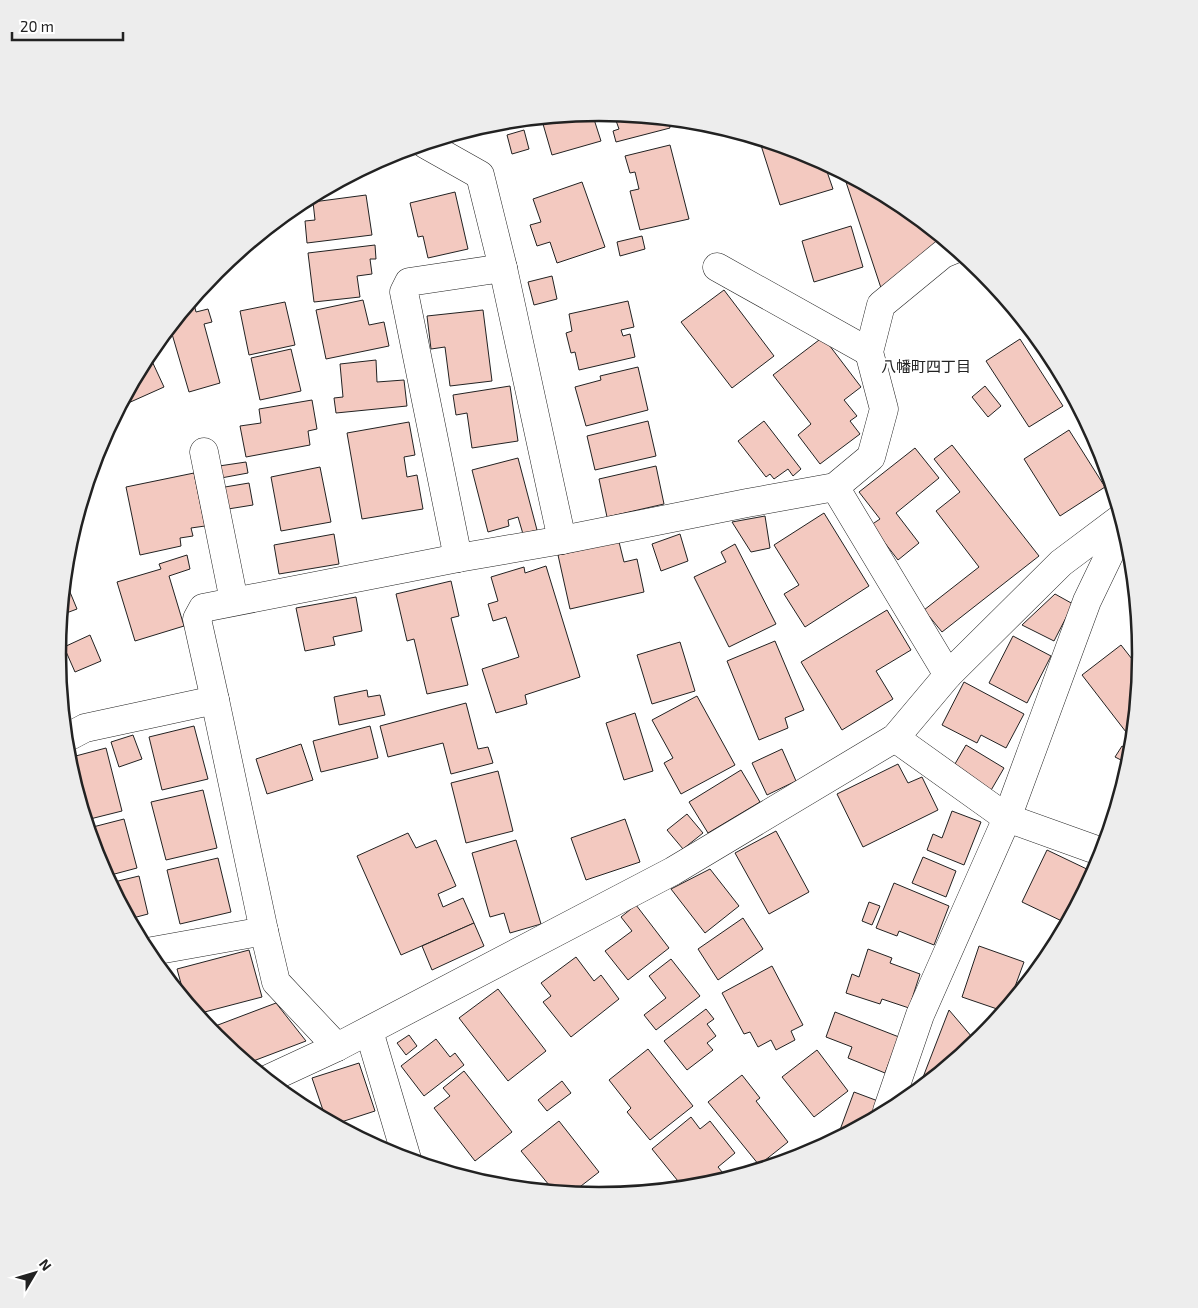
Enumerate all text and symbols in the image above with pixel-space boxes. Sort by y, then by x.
scale bar [12,10,124,42]
text: 20 m [20,17,54,35]
district label: 八幡町四丁目 [881,357,971,375]
north arrow [10,1248,60,1298]
text: N [36,1255,55,1274]

